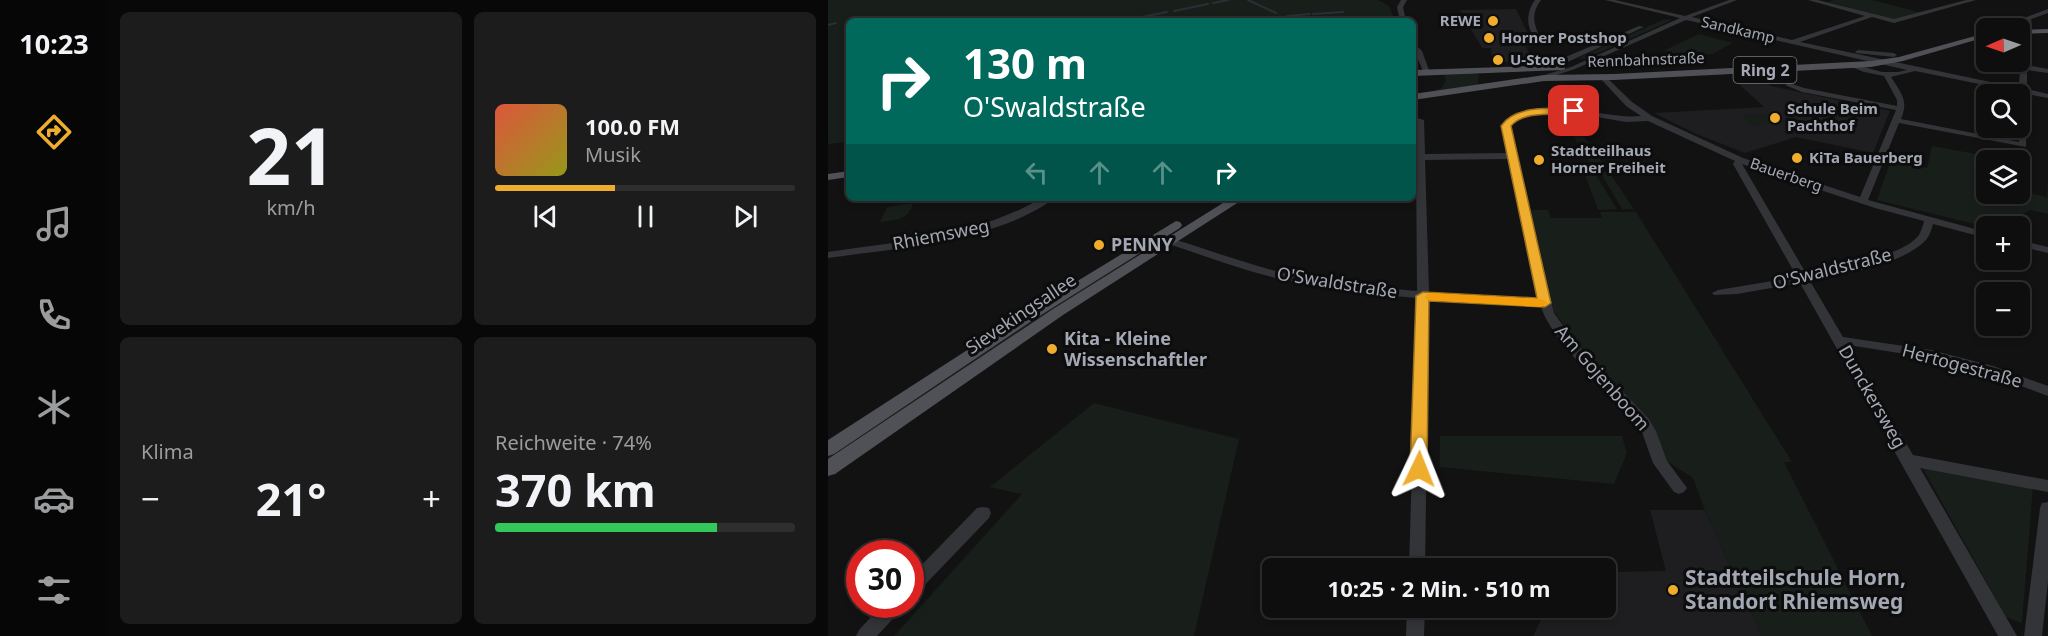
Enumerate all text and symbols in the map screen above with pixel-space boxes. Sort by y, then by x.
place label: REWE [1440,10,1481,30]
street label: Sandkamp [1700,11,1777,47]
marker: REWE [1486,14,1500,28]
north arrow [1976,18,2030,72]
map controls [1976,18,2030,336]
text: 10:23 [19,25,89,62]
place label: Horner Postshop [1501,27,1627,47]
marker: Horner Postshop [1482,31,1496,45]
text: 130 m [963,34,1087,91]
icon: right [864,42,942,120]
street label: Rennbahnstraße [1587,47,1705,71]
place label: U-Store [1510,49,1566,69]
marker: U-Store [1491,53,1505,67]
road number: Ring 2 [1734,57,1796,83]
button: search [1976,84,2030,138]
pin [1548,85,1599,136]
text: O'Swaldstraße [963,88,1146,125]
icon: arrive [1557,94,1590,127]
place label: Schule Beim Pachthof [1787,98,1878,135]
text: 21 [246,102,336,208]
icon: directions [33,111,75,153]
text: 100.0 FM [585,111,680,141]
marker: Schule Beim Pachthof [1768,111,1782,125]
place label: Stadtteilhaus Horner Freiheit [1551,140,1666,177]
text: Musik [585,141,641,168]
place label: KiTa Bauerberg [1809,147,1923,167]
button: layers [1976,150,2030,204]
marker: KiTa Bauerberg [1790,151,1804,165]
street label: Bauerberg [1748,152,1825,196]
marker: Stadtteilhaus Horner Freiheit [1532,153,1546,167]
icon: left [1020,156,1053,189]
icon: ahead [1083,156,1116,189]
icon: ahead [1146,156,1179,189]
icon: right [1209,156,1242,189]
text: km/h [266,194,316,221]
icon: previous [529,200,562,233]
icon: pause [629,200,662,233]
icon: next [729,200,762,233]
icon: music [33,203,75,245]
street label: Rhiemsweg [890,213,991,255]
button: + [1976,216,2030,270]
place label: PENNY [1111,232,1174,256]
marker: PENNY [1092,238,1106,252]
street label: O'Swaldstraße [1770,242,1894,294]
street label: O'Swaldstraße [1275,261,1399,303]
street label: Sievekingsallee [961,267,1080,359]
button: − [1976,282,2030,336]
icon: phone [33,294,75,336]
street label: Am Gojenboom [1550,319,1655,435]
place label: Kita - Kleine Wissenschaftler [1064,326,1207,371]
street label: Hertogestraße [1900,337,2025,393]
street label: Dunckersweg [1834,341,1912,452]
marker: Kita - Kleine Wissenschaftler [1045,342,1059,356]
icon: climate [33,386,75,428]
text: Reichweite · 74% [495,429,652,456]
position arrow [1387,437,1451,501]
text: Klima [141,438,194,465]
text: 370 km [495,459,656,520]
text: 21° [256,468,326,529]
text: − [141,476,160,521]
text: + [422,476,441,521]
icon: car [33,478,75,520]
speed limit sign: 30 [846,540,924,618]
place label: Stadtteilschule Horn, Standort Rhiemsweg [1685,563,1906,615]
icon: filters [33,569,75,611]
text: 10:25 · 2 Min. · 510 m [1328,573,1550,603]
marker: Stadtteilschule Horn, Standort Rhiemsweg [1666,583,1680,597]

